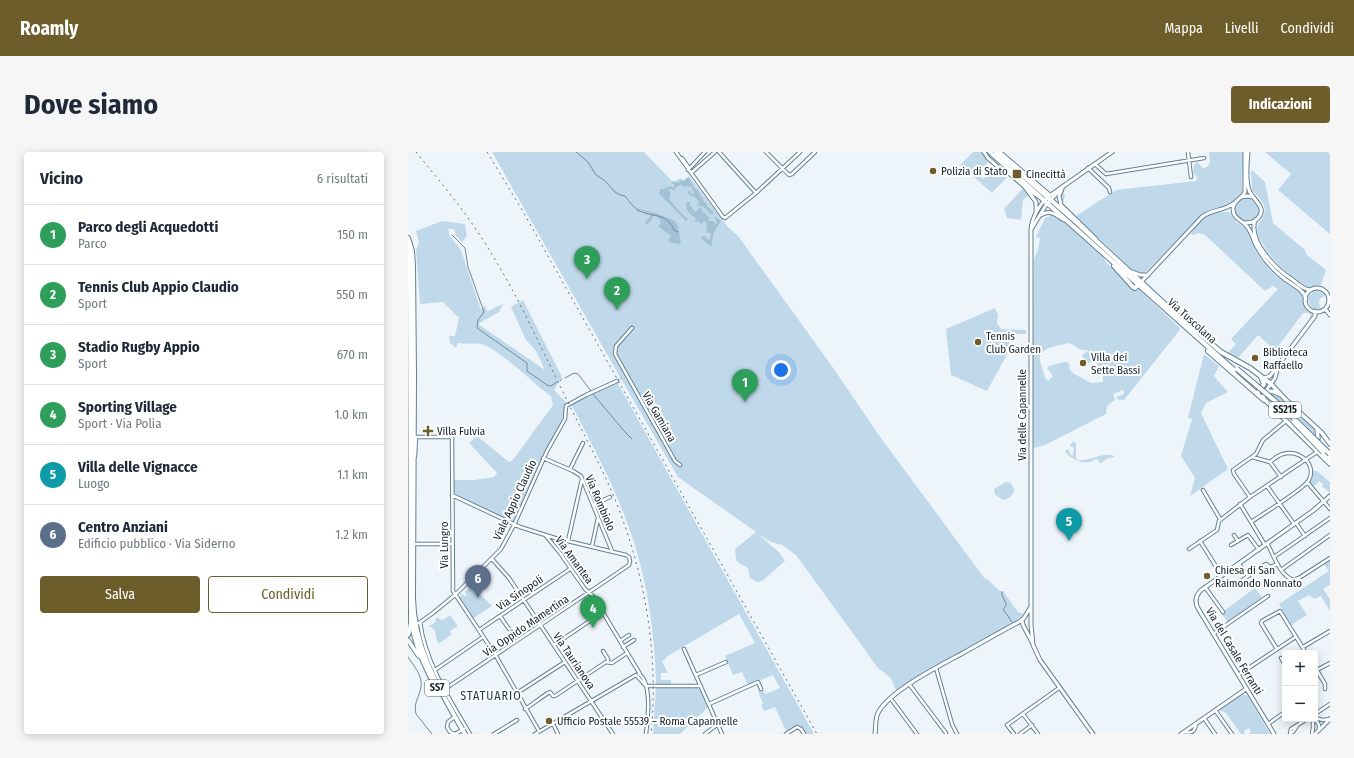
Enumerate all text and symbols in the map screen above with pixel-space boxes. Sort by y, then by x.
text: Roamly [20,17,78,40]
text: Mappa [1164,20,1203,37]
text: Livelli [1225,20,1259,37]
text: Condividi [1281,20,1334,37]
button: Indicazioni [1231,86,1330,123]
text: Dove siamo [24,88,158,121]
place label: Polizia di Stato [941,165,1008,178]
marker: Polizia di Stato [928,166,938,176]
text: Vicino [40,168,83,189]
marker: Cinecittà [1011,168,1023,180]
place label: Cinecittà [1026,168,1066,181]
text: 6 risultati [317,171,368,186]
text: Parco degli Acquedotti [78,218,218,236]
text: 1 [50,227,56,242]
text: 150 m [337,227,368,242]
text: Parco [78,236,107,251]
pin: 3 [574,246,600,279]
pin: 2 [604,277,630,310]
text: Tennis Club Appio Claudio [78,278,239,296]
text: 2 [50,287,56,302]
text: 550 m [336,287,368,302]
text: Sport [78,296,107,311]
street label: Via Tuscolana [1165,296,1219,346]
place label: Tennis Club Garden [986,330,1041,356]
marker: Tennis Club Garden [973,337,983,347]
text: Stadio Rugby Appio [78,338,200,356]
place label: Biblioteca Raffaello [1263,346,1308,372]
text: 3 [50,347,56,362]
text: 670 m [337,347,368,362]
place label: Villa dei Sette Bassi [1091,351,1141,377]
marker: Biblioteca Raffaello [1250,353,1260,363]
text: Sport [78,356,107,371]
marker: Villa dei Sette Bassi [1078,358,1088,368]
your location [771,360,791,380]
pin: 1 [732,369,758,402]
street label: Via delle Capannelle [1016,369,1029,461]
street label: Via Gamiana [639,390,679,444]
text: Sporting Village [78,398,177,416]
road number: SS215 [1269,402,1301,418]
text: 4 [50,407,56,422]
text: 1.0 km [334,407,368,422]
text: Sport · Via Polia [78,416,162,431]
marker: Villa Fulvia [422,425,434,437]
place label: Villa Fulvia [437,425,485,438]
text: Villa delle Vignacce [78,458,198,476]
street label: Viale Appio Claudio [491,458,539,542]
text: 5 [50,467,56,482]
text: 1.1 km [337,467,368,482]
street label: Via Rombiolo [582,473,618,533]
text: Luogo [78,476,110,491]
pin: 5 [1056,508,1082,541]
text: Centro Anziani [78,518,168,536]
street label: Via Lungro [438,521,451,569]
text: 6 [50,527,56,542]
text: 1.2 km [335,527,368,542]
street label: Via Amantea [552,534,596,586]
text: Edificio pubblico · Via Siderno [78,536,236,551]
place label: Chiesa di San Raimondo Nonnato [1215,564,1302,590]
pin: 6 [465,565,491,598]
marker: Chiesa di San Raimondo Nonnato [1202,571,1212,581]
street label: Via Sinopoli [494,573,546,613]
button: Salva [40,576,200,613]
button: Condividi [208,576,368,613]
street label: Via Oppido Mamertina [481,593,571,659]
pin: 4 [580,595,606,628]
street label: Via del Casale Ferranti [1203,605,1265,697]
street label: Via Taurianova [550,630,598,692]
map controls [1282,650,1318,722]
button: + [1282,650,1318,686]
road number: SS7 [425,680,449,696]
button: − [1282,686,1318,722]
district label: STATUARIO [460,689,522,703]
place label: Ufficio Postale 55539 – Roma Capannelle [557,715,738,728]
marker: Ufficio Postale 55539 – Roma Capannelle [544,716,554,726]

